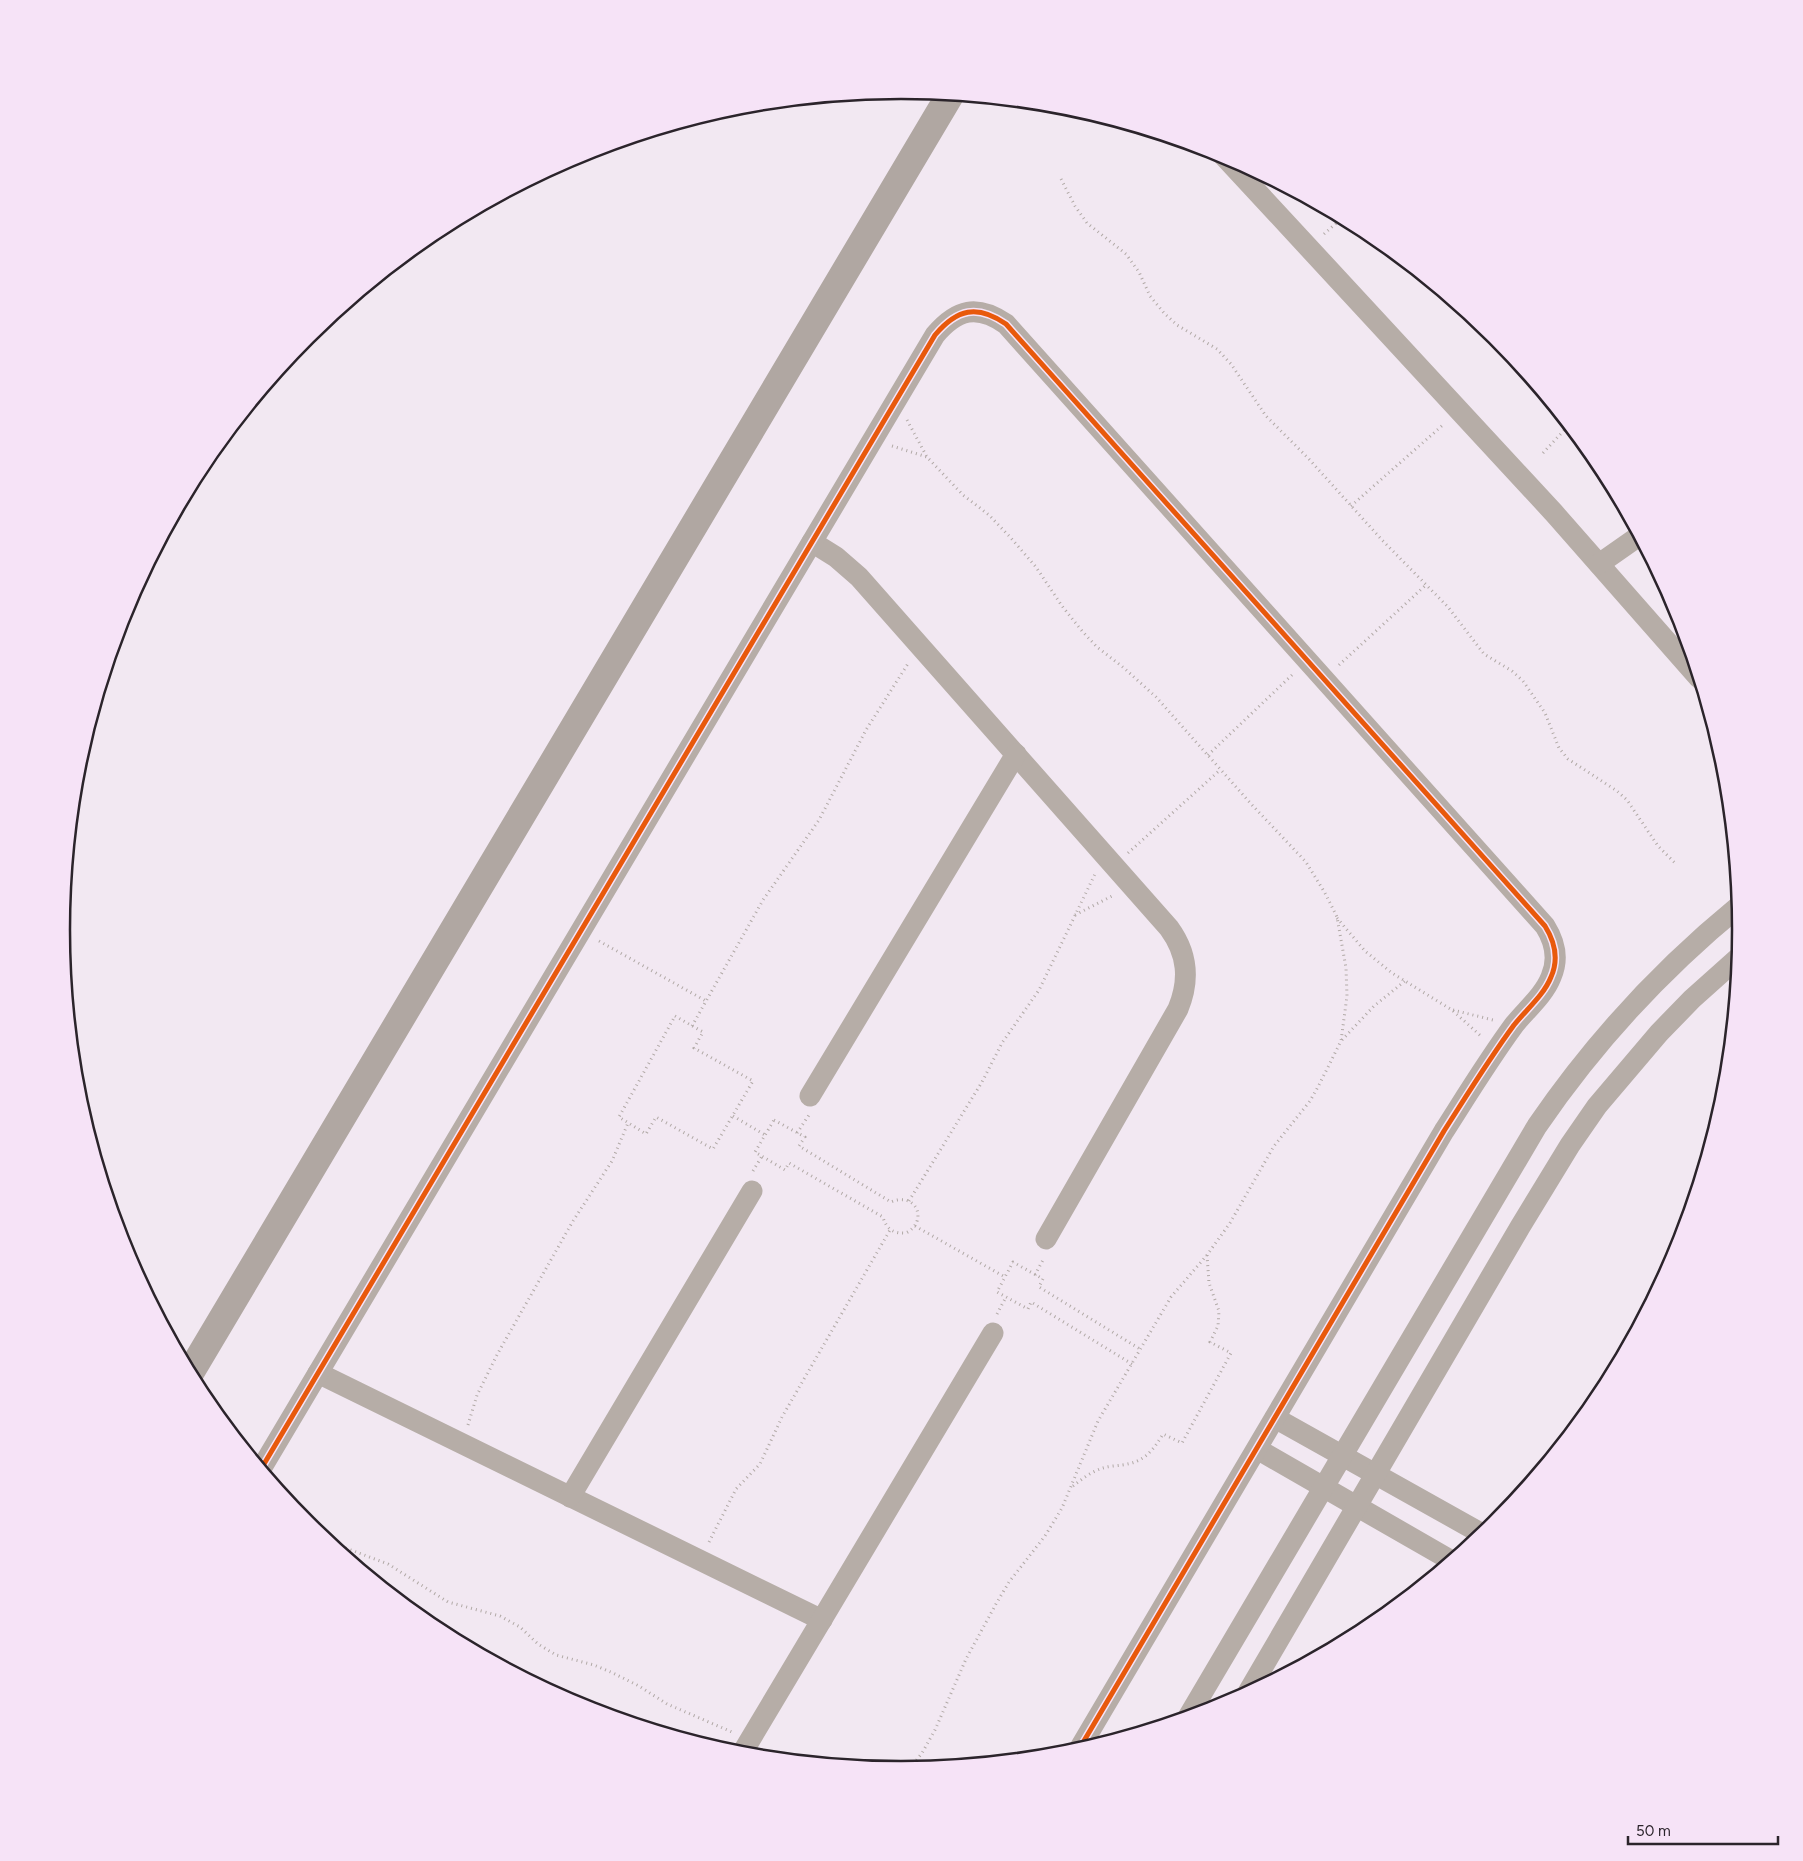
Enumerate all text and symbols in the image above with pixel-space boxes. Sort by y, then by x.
scale bar [1628,1814,1778,1846]
text: 50 m [1636,1822,1671,1840]

